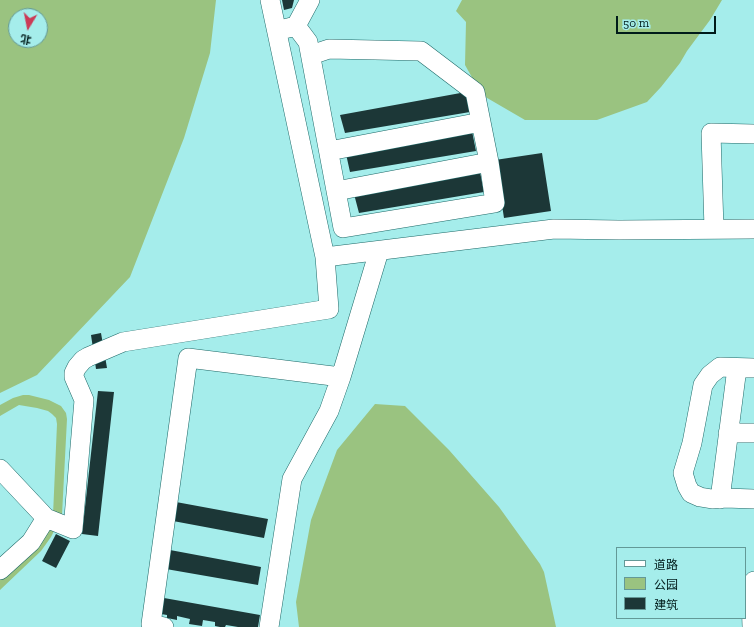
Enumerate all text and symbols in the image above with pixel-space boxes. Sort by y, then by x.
north arrow [8,8,48,48]
scale bar [618,8,718,34]
text: 50 m [623,16,649,30]
text: 北 [19,32,33,47]
legend [616,547,746,619]
text: 道路 [654,558,678,572]
text: 公园 [654,578,678,592]
text: 建筑 [654,598,678,612]

